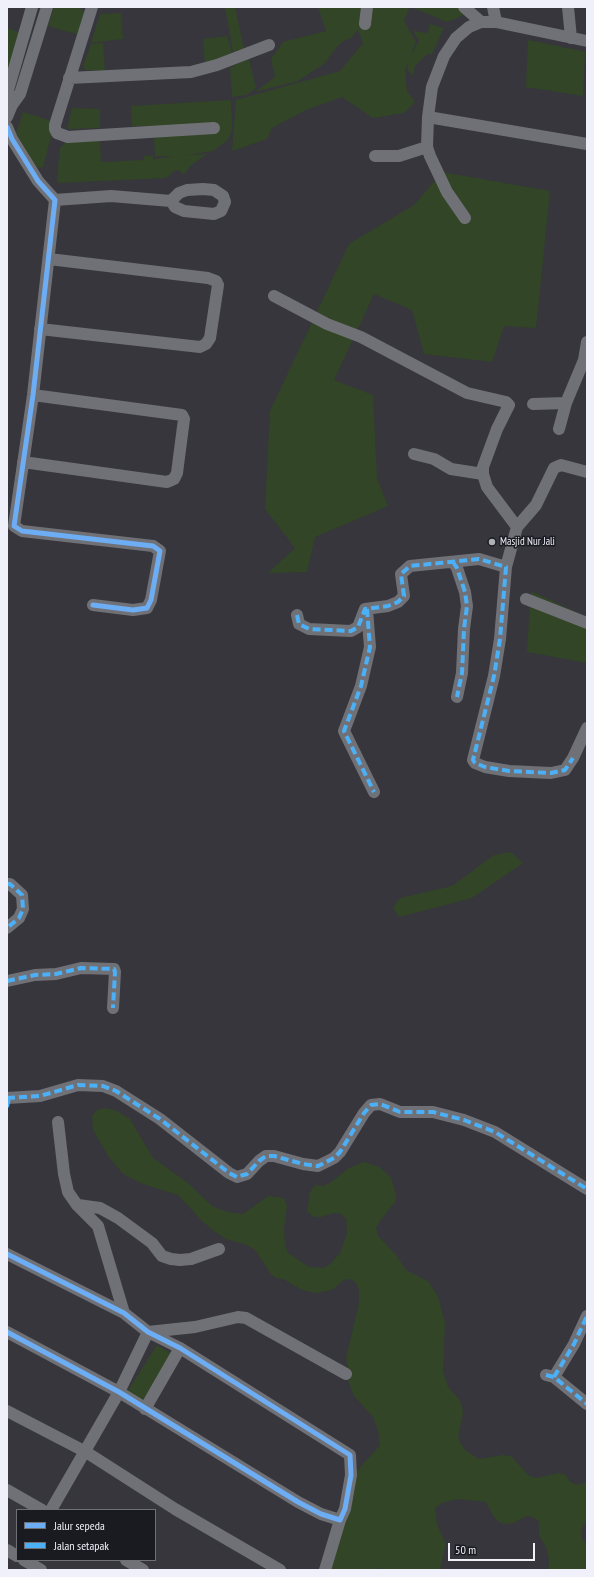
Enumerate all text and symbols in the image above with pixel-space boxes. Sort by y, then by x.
place label: Masjid Nur Jali [500,535,555,549]
marker: Masjid Nur Jali [487,537,497,547]
legend [16,1509,156,1561]
text: Jalur sepeda [54,1518,105,1533]
scale bar [450,1535,537,1561]
text: Jalan setapak [54,1538,109,1553]
text: 50 m [455,1542,476,1557]

